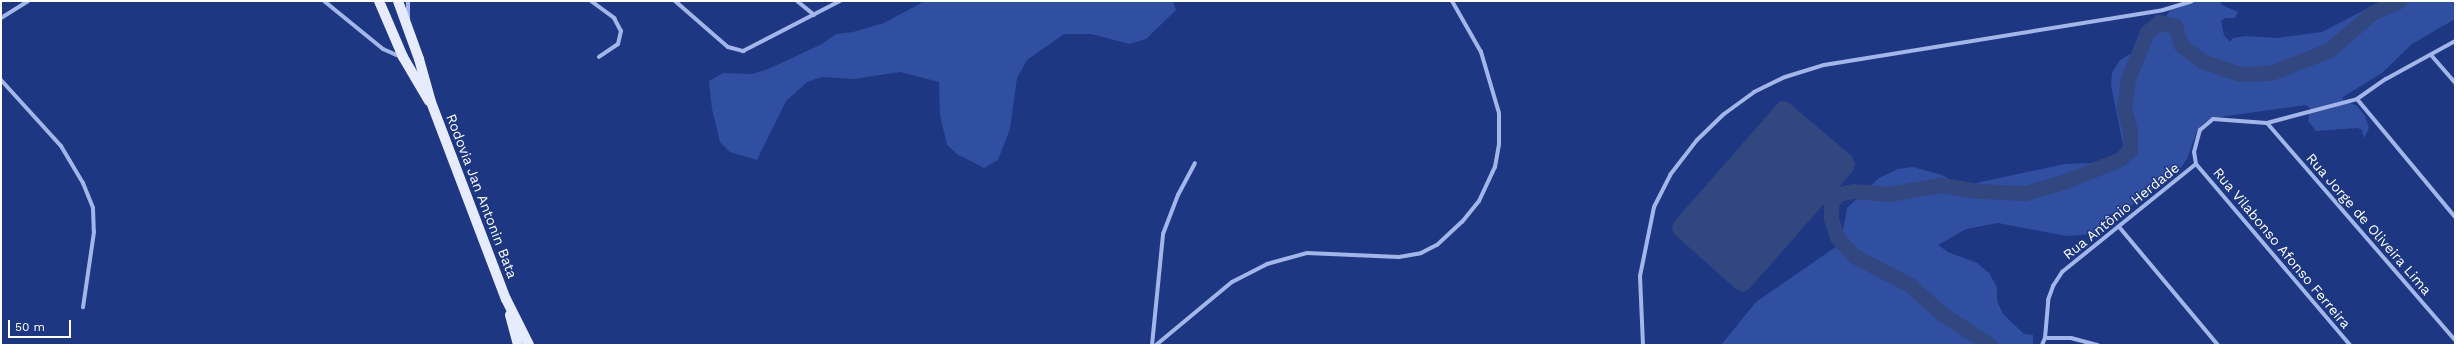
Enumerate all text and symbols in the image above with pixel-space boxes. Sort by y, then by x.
street label: Rodovia Jan Antonin Bata [443,111,521,281]
street label: Rua Jorge de Oliveira Lima [2303,149,2435,299]
street label: Rua Antônio Herdade [2059,159,2183,263]
street label: Rua Vilabonso Afonso Ferreira [2209,164,2355,332]
scale bar [10,312,73,338]
text: 50 m [15,320,45,334]

